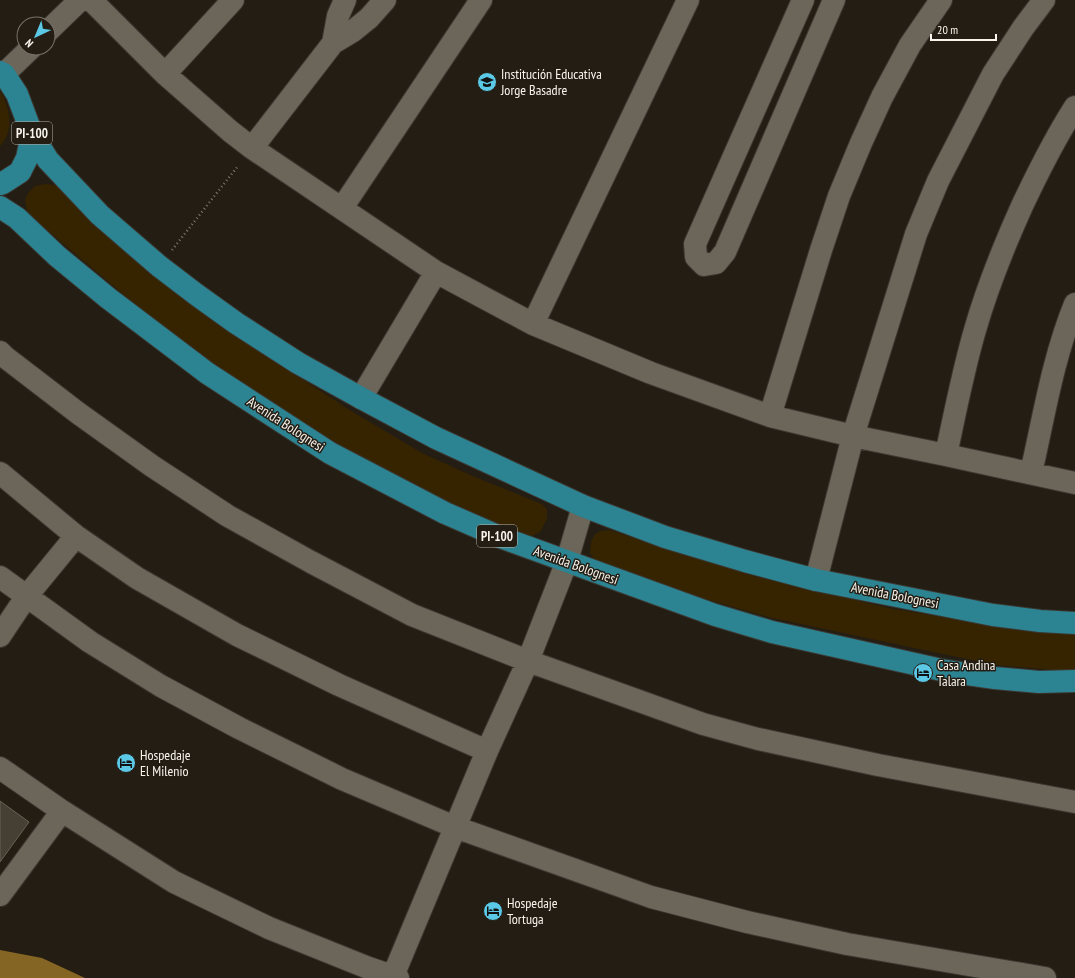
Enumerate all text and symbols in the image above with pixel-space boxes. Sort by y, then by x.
north arrow [16,16,56,56]
scale bar [931,16,996,42]
text: 20 m [937,22,958,37]
text: N [22,36,36,50]
place label: Institución Educativa Jorge Basadre [500,65,602,99]
school or university icon: Institución Educativa Jorge Basadre [476,71,498,93]
road number: PI-100 [12,122,52,144]
street label: Avenida Bolognesi [244,392,328,456]
road number: PI-100 [477,525,517,547]
street label: Avenida Bolognesi [531,541,621,589]
street label: Avenida Bolognesi [850,578,940,612]
place label: Casa Andina Talara [937,656,995,690]
hotel icon: Casa Andina Talara [912,662,934,684]
place label: Hospedaje El Milenio [140,746,191,780]
hotel icon: Hospedaje El Milenio [115,752,137,774]
place label: Hospedaje Tortuga [507,894,558,928]
hotel icon: Hospedaje Tortuga [482,900,504,922]

